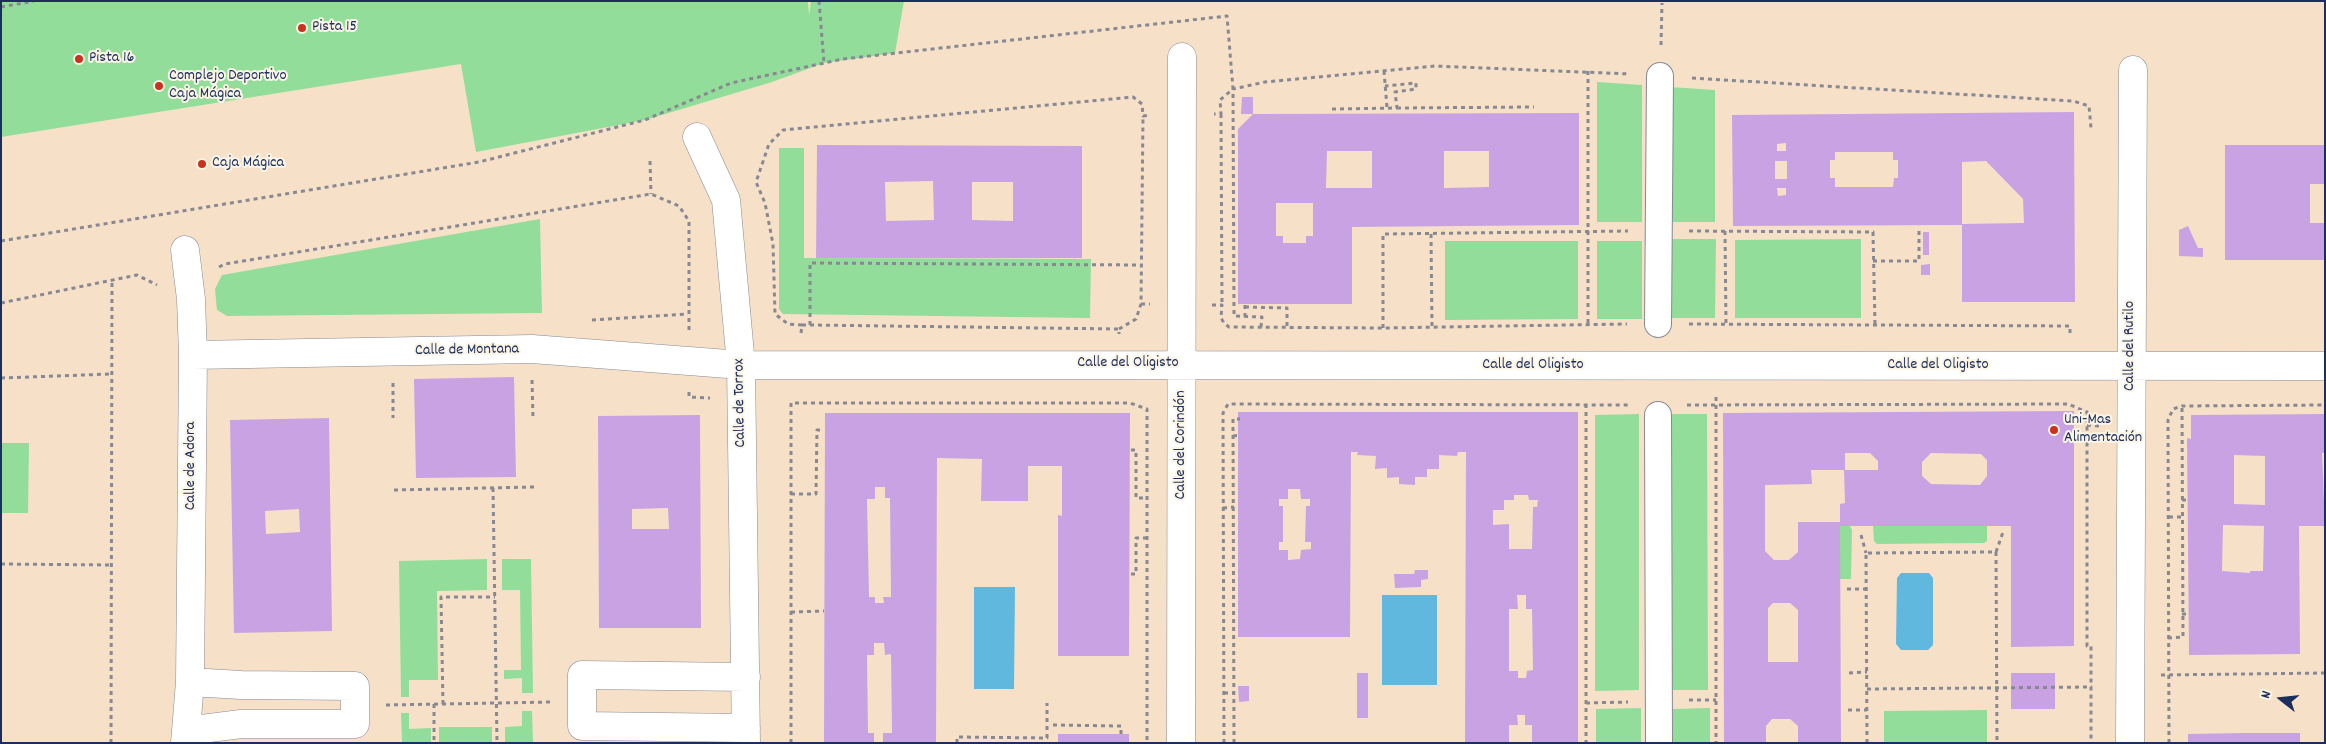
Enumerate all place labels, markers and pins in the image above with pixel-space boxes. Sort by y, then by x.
place label: Pista 15 [312,18,357,38]
marker: Pista 15 [296,22,308,34]
place label: Pista 16 [89,49,134,69]
marker: Pista 16 [73,53,85,65]
place label: Complejo Deportivo Caja Mágica [169,67,287,105]
marker: Complejo Deportivo Caja Mágica [153,80,165,92]
place label: Caja Mágica [212,154,284,174]
marker: Caja Mágica [196,158,208,170]
place label: Uni-Mas Alimentación [2064,411,2142,449]
marker: Uni-Mas Alimentación [2048,424,2060,436]

